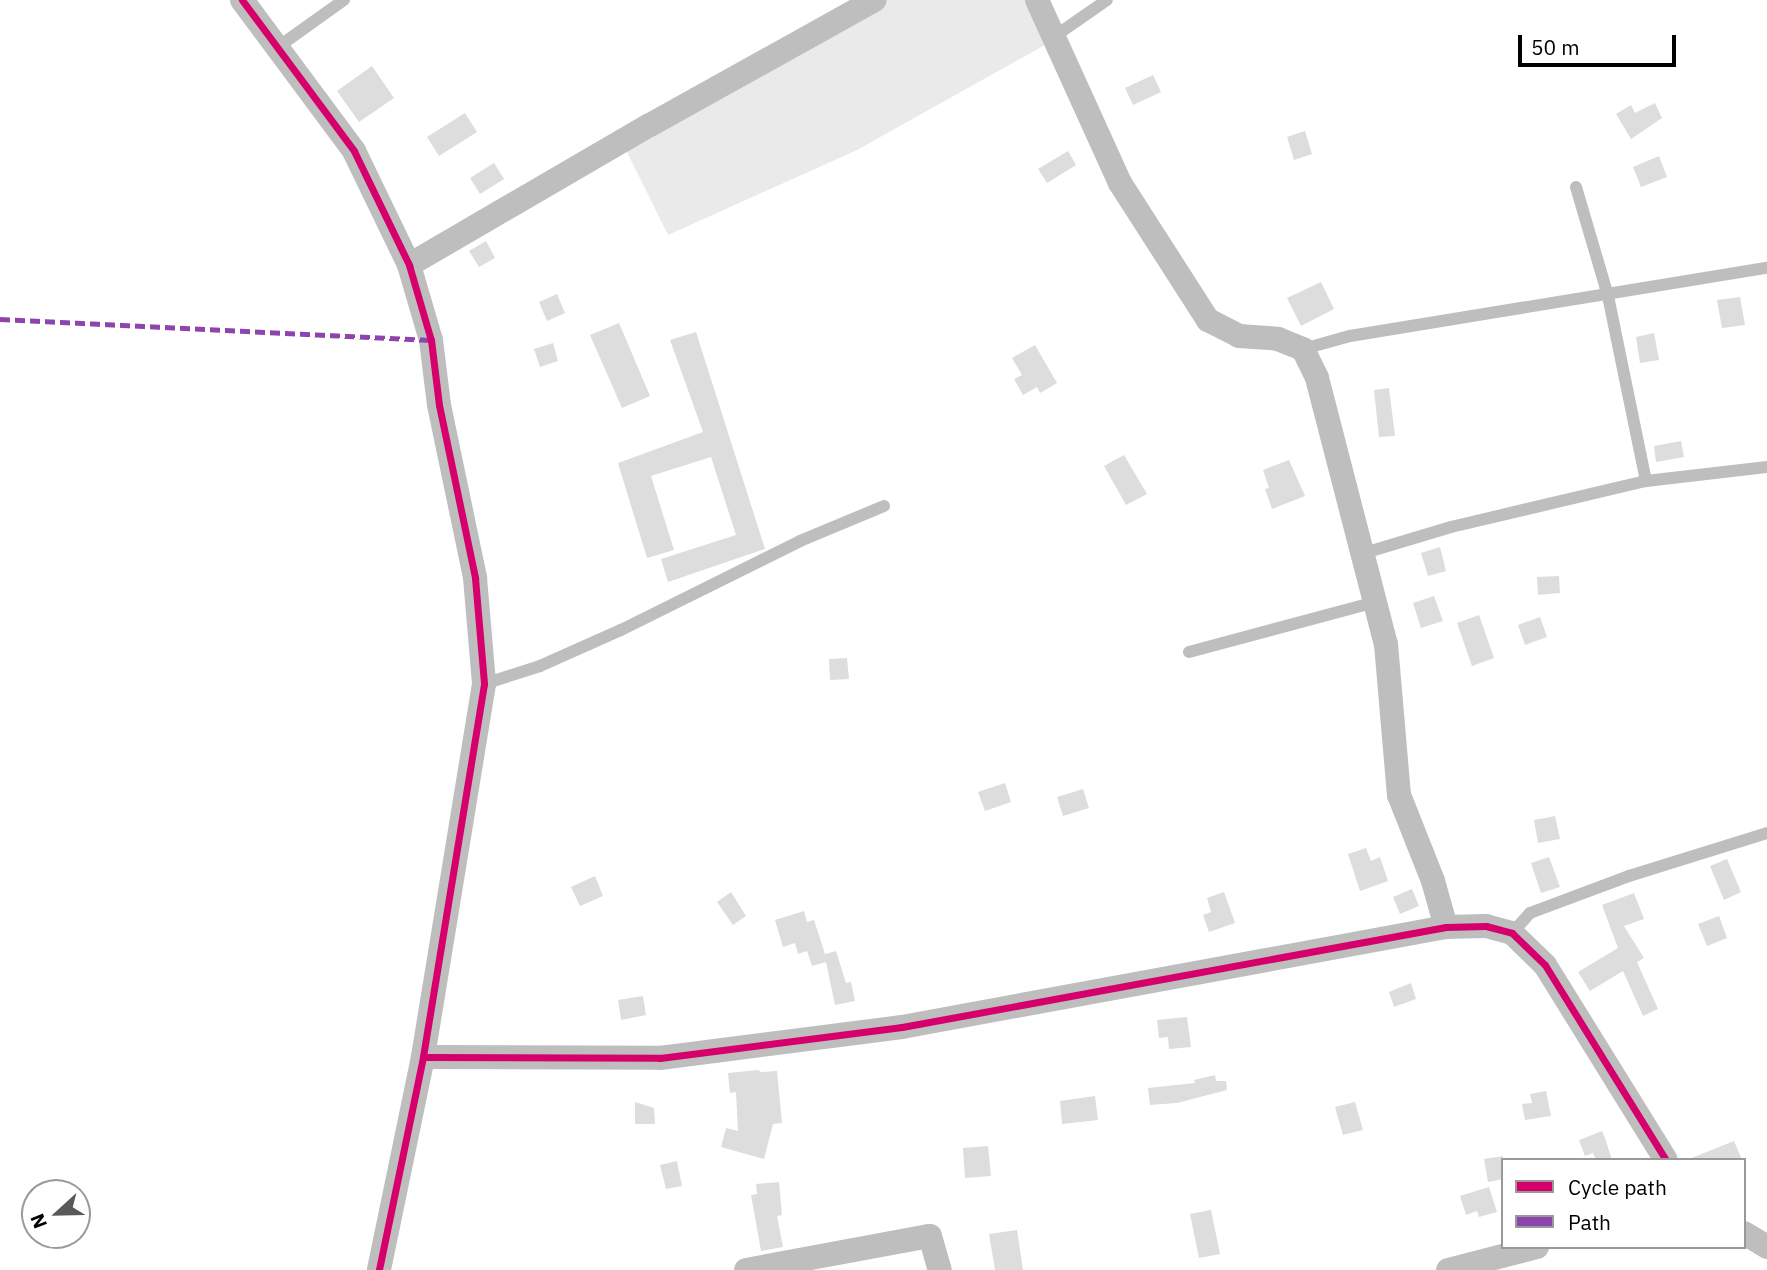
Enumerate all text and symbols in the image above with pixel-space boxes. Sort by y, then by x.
scale bar [1522,21,1680,65]
text: 50 m [1531,33,1580,61]
legend [1501,1158,1746,1249]
text: Cycle path [1568,1173,1667,1201]
north arrow [21,1179,91,1249]
text: Path [1568,1208,1611,1236]
text: N [25,1210,52,1232]

